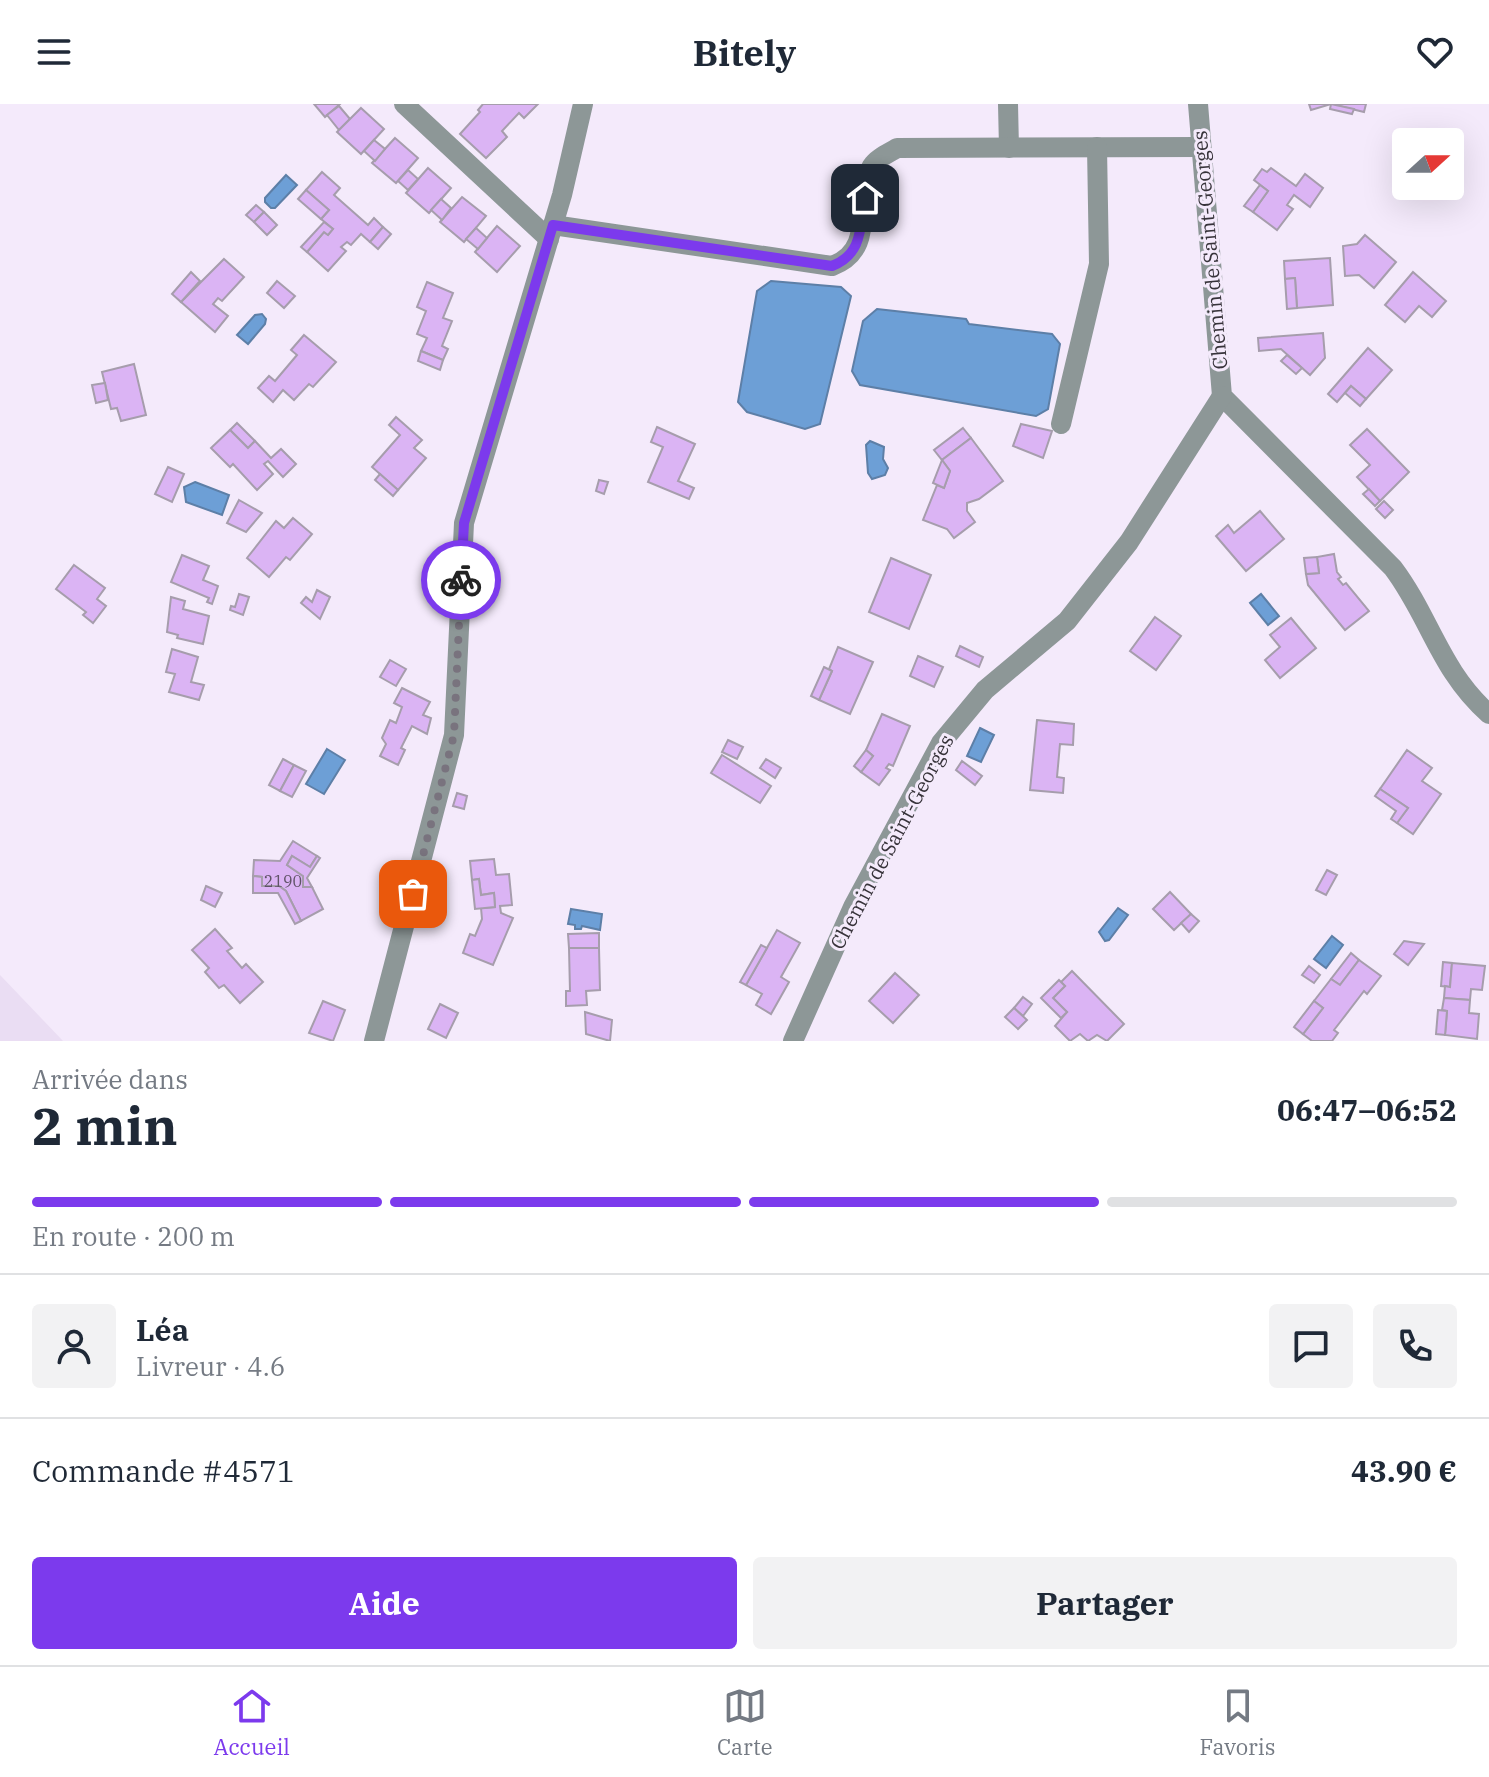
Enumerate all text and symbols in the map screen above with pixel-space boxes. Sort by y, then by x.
text: Bitely [693,29,796,76]
icon: menu [32,30,76,74]
icon: heart [1413,30,1457,74]
north arrow [1392,128,1464,200]
map controls [1392,128,1464,200]
street label: Chemin de Saint-Georges [1186,129,1233,371]
pin [831,164,899,232]
icon: home [843,176,887,220]
courier [421,540,501,620]
icon: bike [439,558,483,602]
street label: Chemin de Saint-Georges [823,730,960,954]
pin [379,860,447,928]
house number: 2190 [264,871,302,891]
icon: bag [391,872,435,916]
text: Arrivée dans [32,1062,188,1096]
text: 06:47–06:52 [1277,1090,1457,1129]
text: 2 min [32,1092,178,1159]
text: En route · 200 m [32,1219,235,1253]
button: person [32,1304,116,1388]
button: chat [1269,1304,1353,1388]
button: phone [1373,1304,1457,1388]
text: Léa [136,1310,189,1349]
text: Livreur · 4.6 [136,1349,285,1383]
text: Commande #4571 [32,1451,295,1490]
text: 43.90 € [1351,1451,1457,1490]
button: Aide [32,1557,737,1649]
button: Partager [753,1557,1457,1649]
tab: Accueil [214,1684,290,1761]
tab: Carte [717,1684,773,1761]
tab: Favoris [1200,1684,1275,1761]

